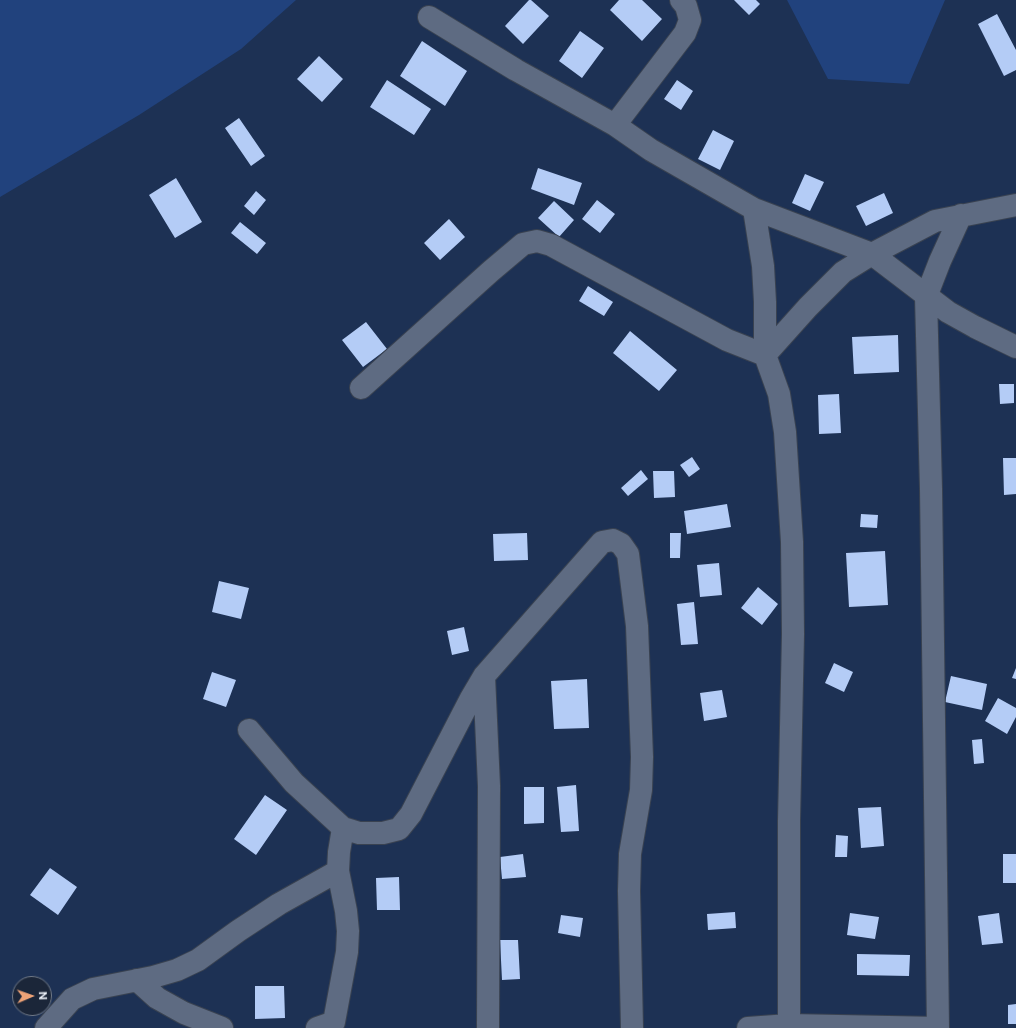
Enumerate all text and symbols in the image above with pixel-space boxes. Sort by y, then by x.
north arrow [12,976,52,1016]
text: N [37,991,49,1000]

